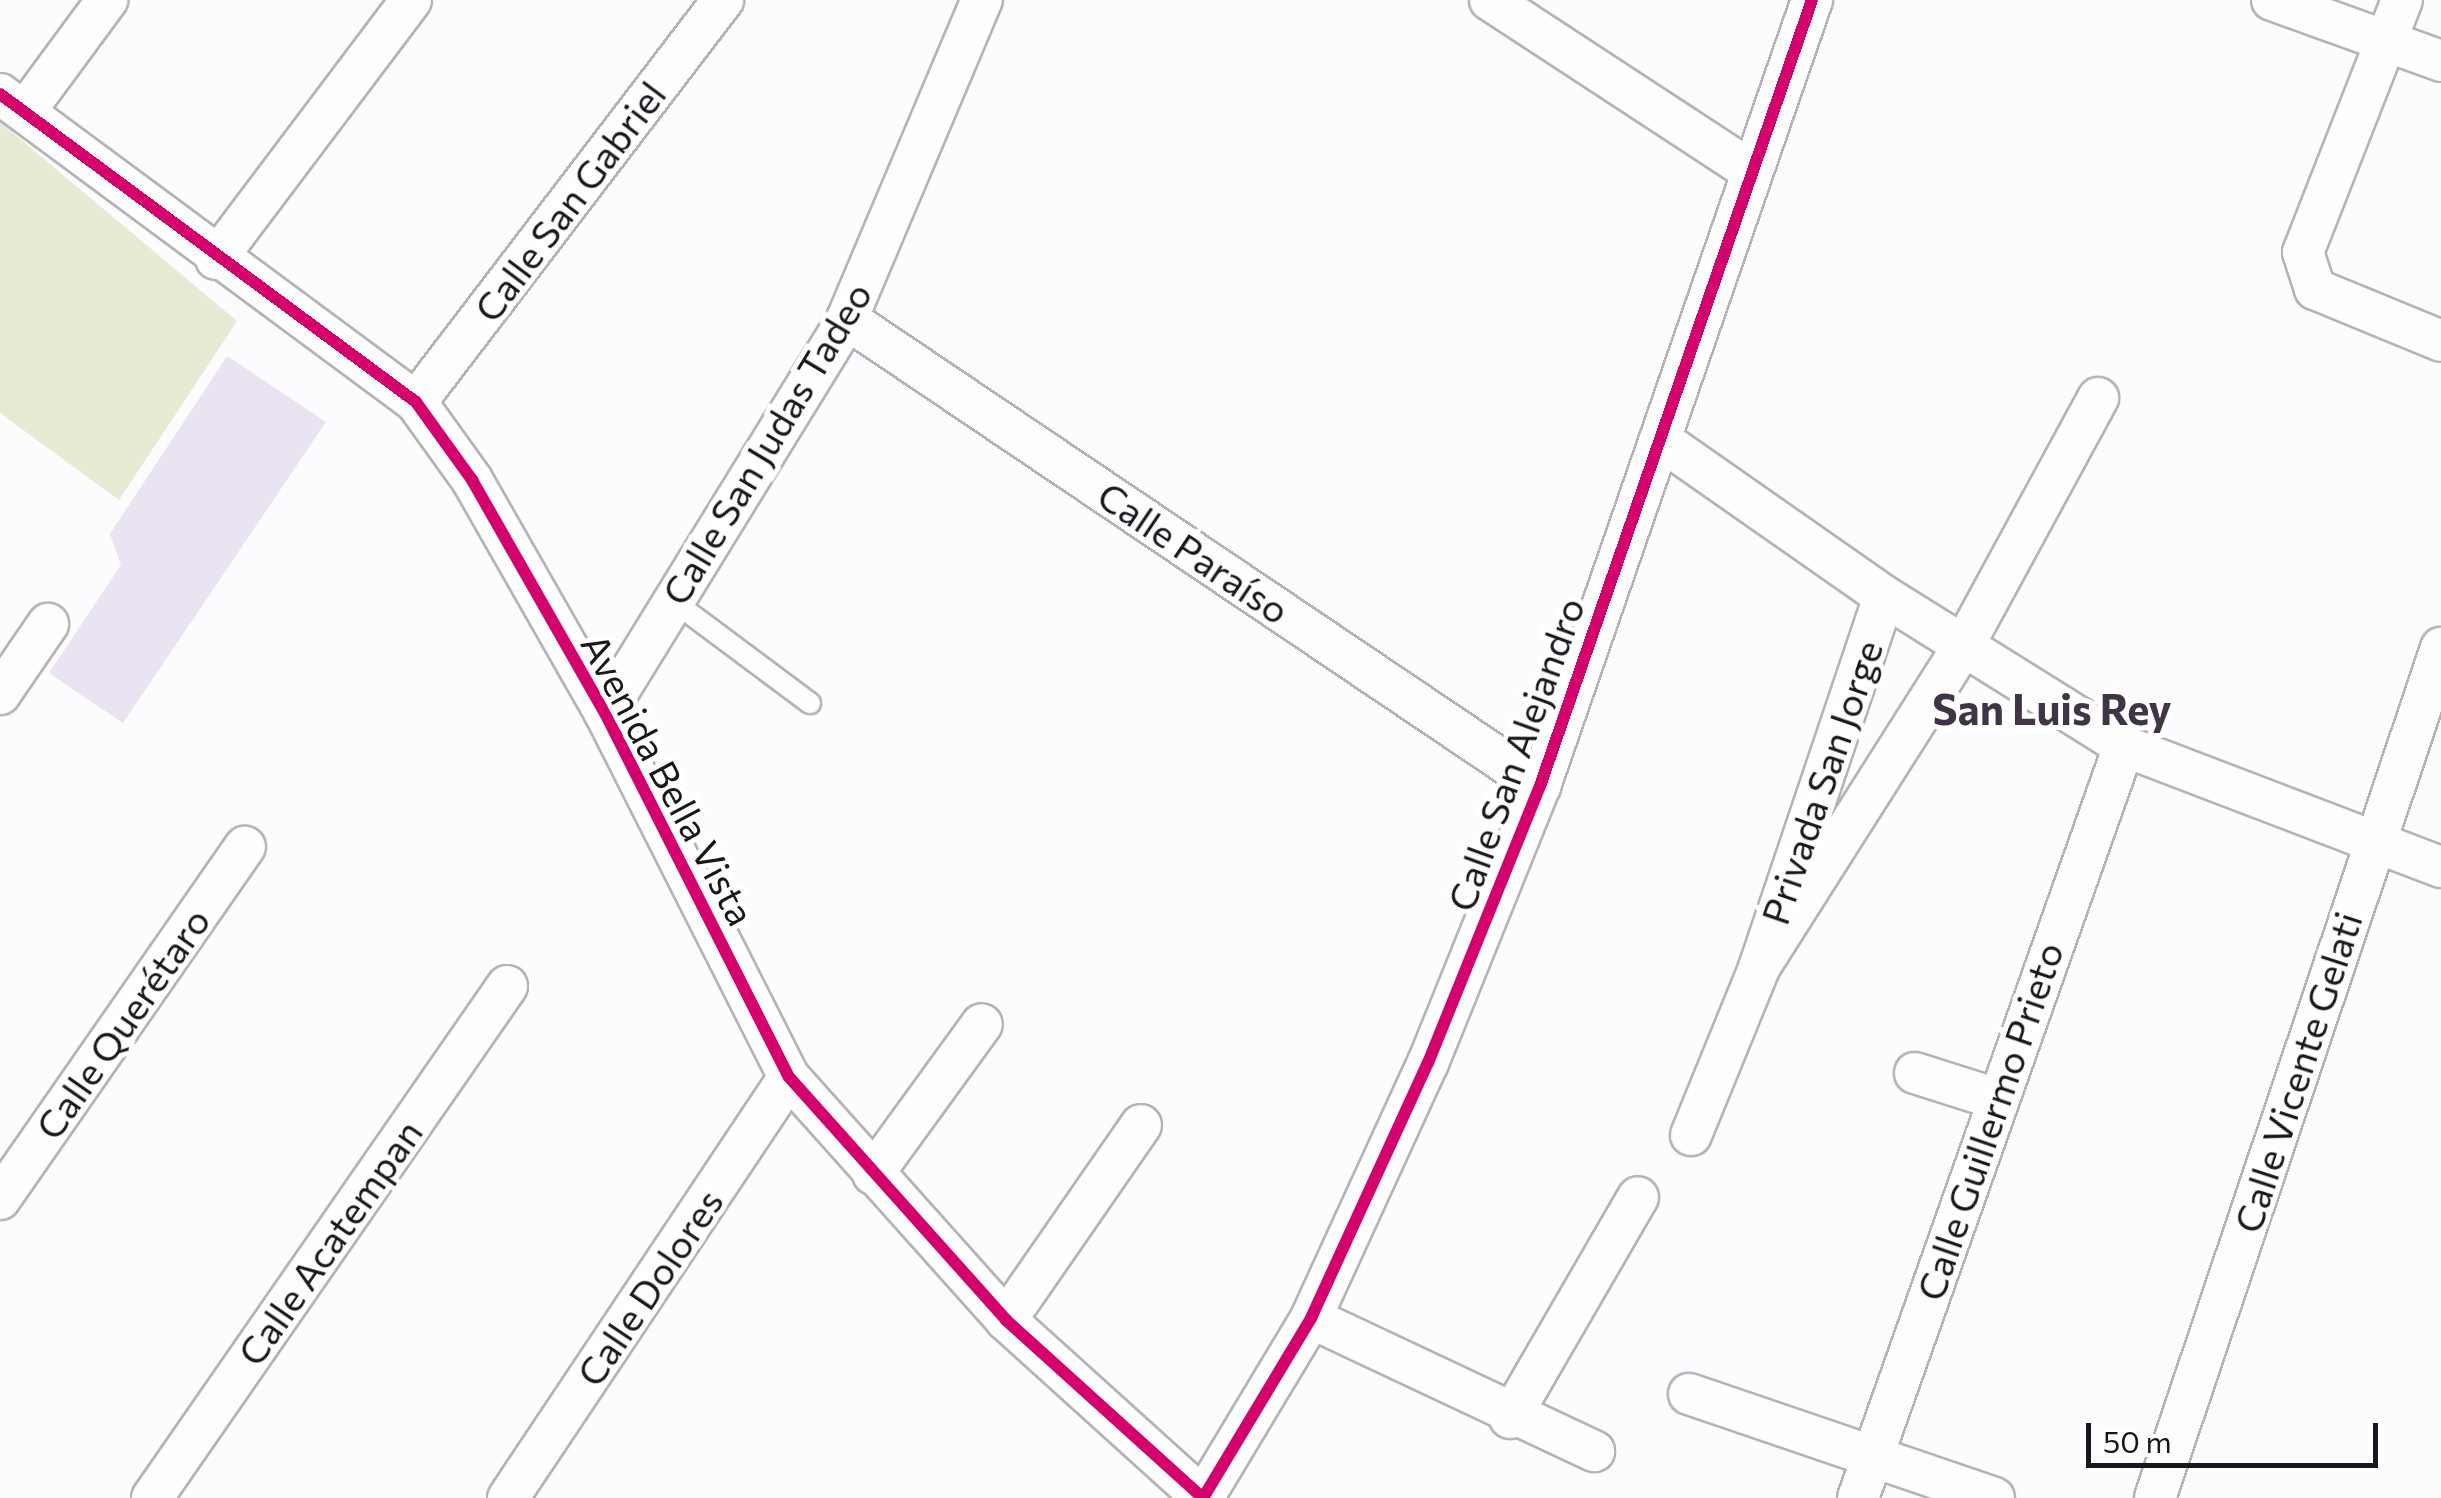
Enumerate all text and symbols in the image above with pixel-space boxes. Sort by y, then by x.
street label: Calle San Gabriel [464,72,674,330]
street label: Calle San Judas Tadeo [652,274,880,612]
street label: Calle Paraíso [1090,471,1298,633]
street label: Calle San Alejandro [1437,591,1593,917]
street label: Avenida Bella Vista [573,625,765,933]
street label: Privada San Jorge [1751,634,1891,930]
district label: San Luis Rey [1932,683,2172,733]
street label: Calle Querétaro [25,899,219,1147]
street label: Calle Vicente Gelati [2224,906,2370,1238]
street label: Calle Guillermo Prieto [1906,936,2072,1306]
street label: Calle Acatempan [227,1110,431,1374]
street label: Calle Dolores [567,1180,731,1394]
scale bar [2091,1403,2384,1465]
text: 50 m [2103,1422,2172,1459]

